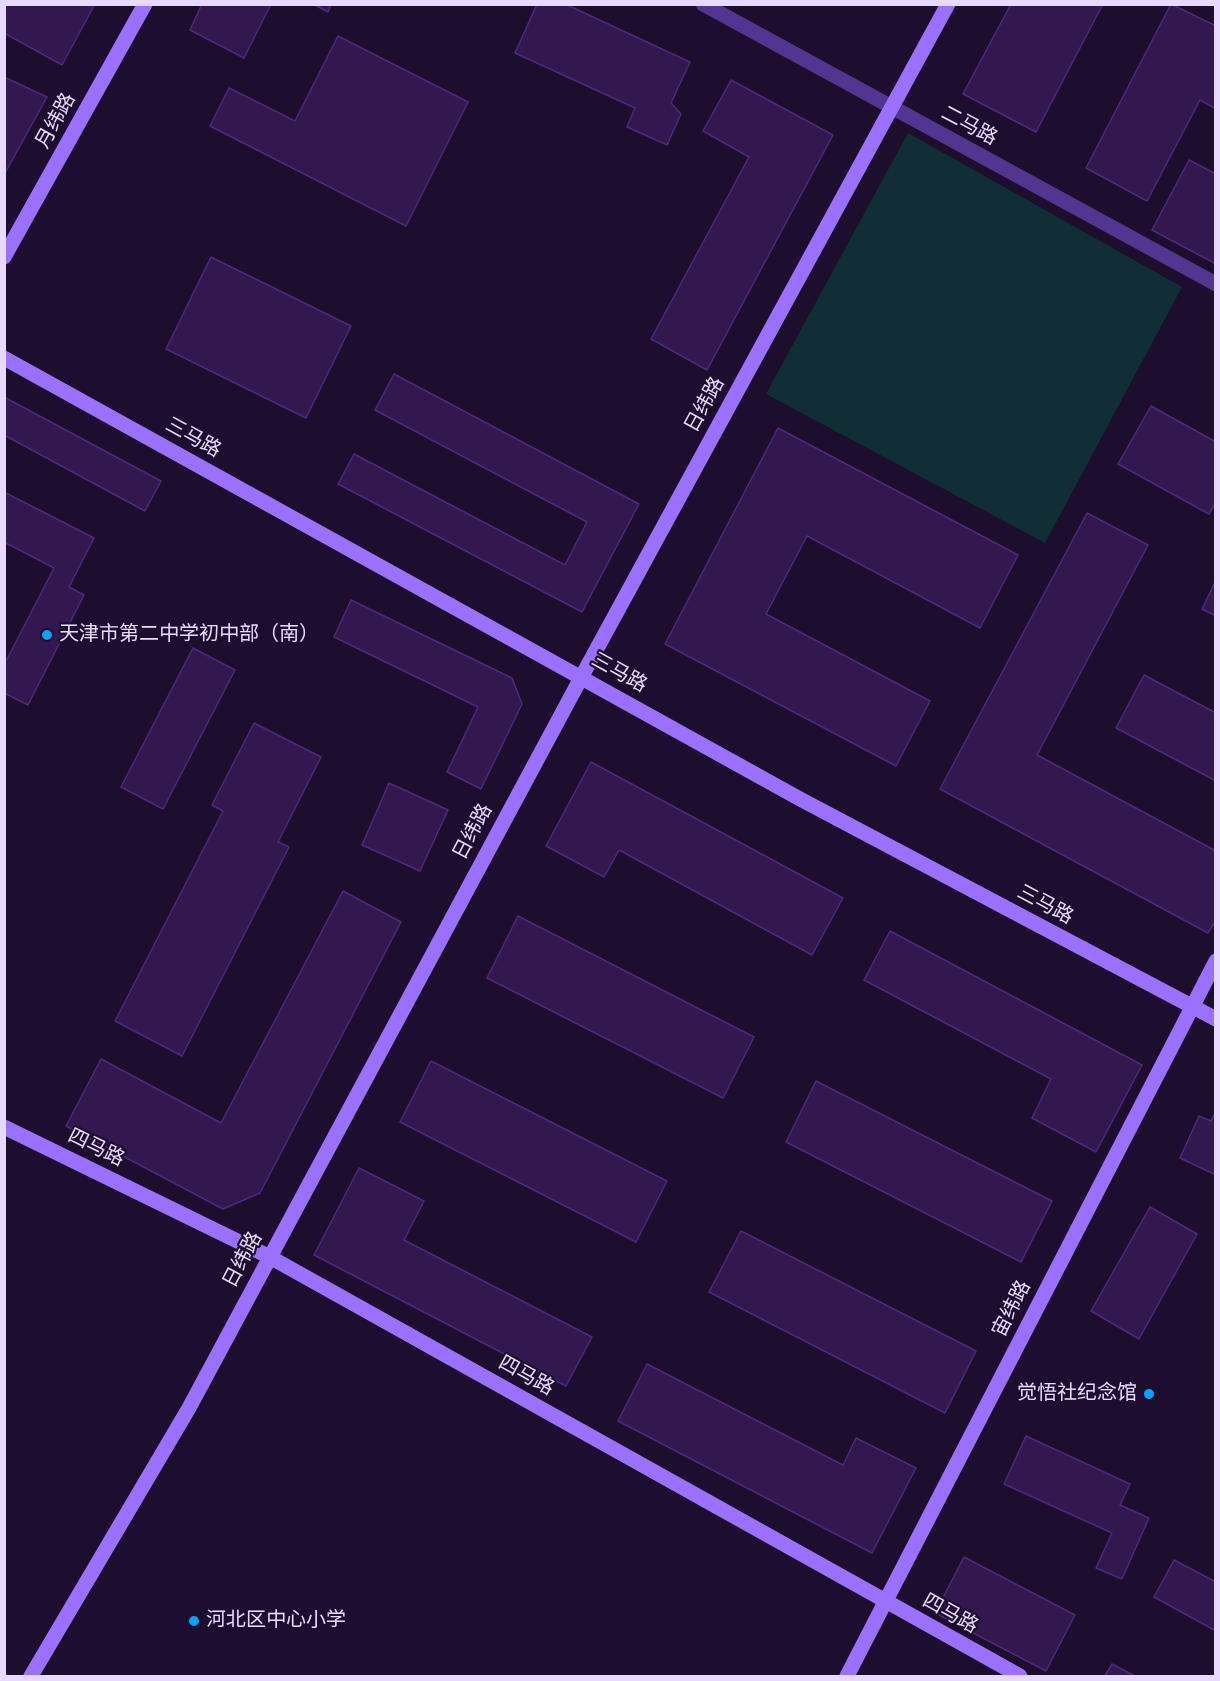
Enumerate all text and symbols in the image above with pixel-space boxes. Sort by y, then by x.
street label: 月纬路 [31,89,81,153]
street label: 二马路 [937,101,1001,151]
street label: 日纬路 [680,373,730,437]
street label: 三马路 [161,413,225,463]
place label: 天津市第二中学初中部（南） [59,623,319,647]
marker: 天津市第二中学初中部（南） [40,628,54,642]
street label: 三马路 [587,648,651,698]
street label: 日纬路 [448,800,498,864]
street label: 三马路 [1013,880,1077,930]
street label: 四马路 [64,1124,128,1172]
street label: 日纬路 [218,1228,268,1292]
street label: 宙纬路 [988,1277,1036,1341]
street label: 四马路 [494,1351,558,1401]
place label: 觉悟社纪念馆 [1017,1382,1137,1406]
marker: 觉悟社纪念馆 [1142,1387,1156,1401]
street label: 四马路 [918,1589,982,1639]
place label: 河北区中心小学 [206,1609,346,1633]
marker: 河北区中心小学 [187,1614,201,1628]

